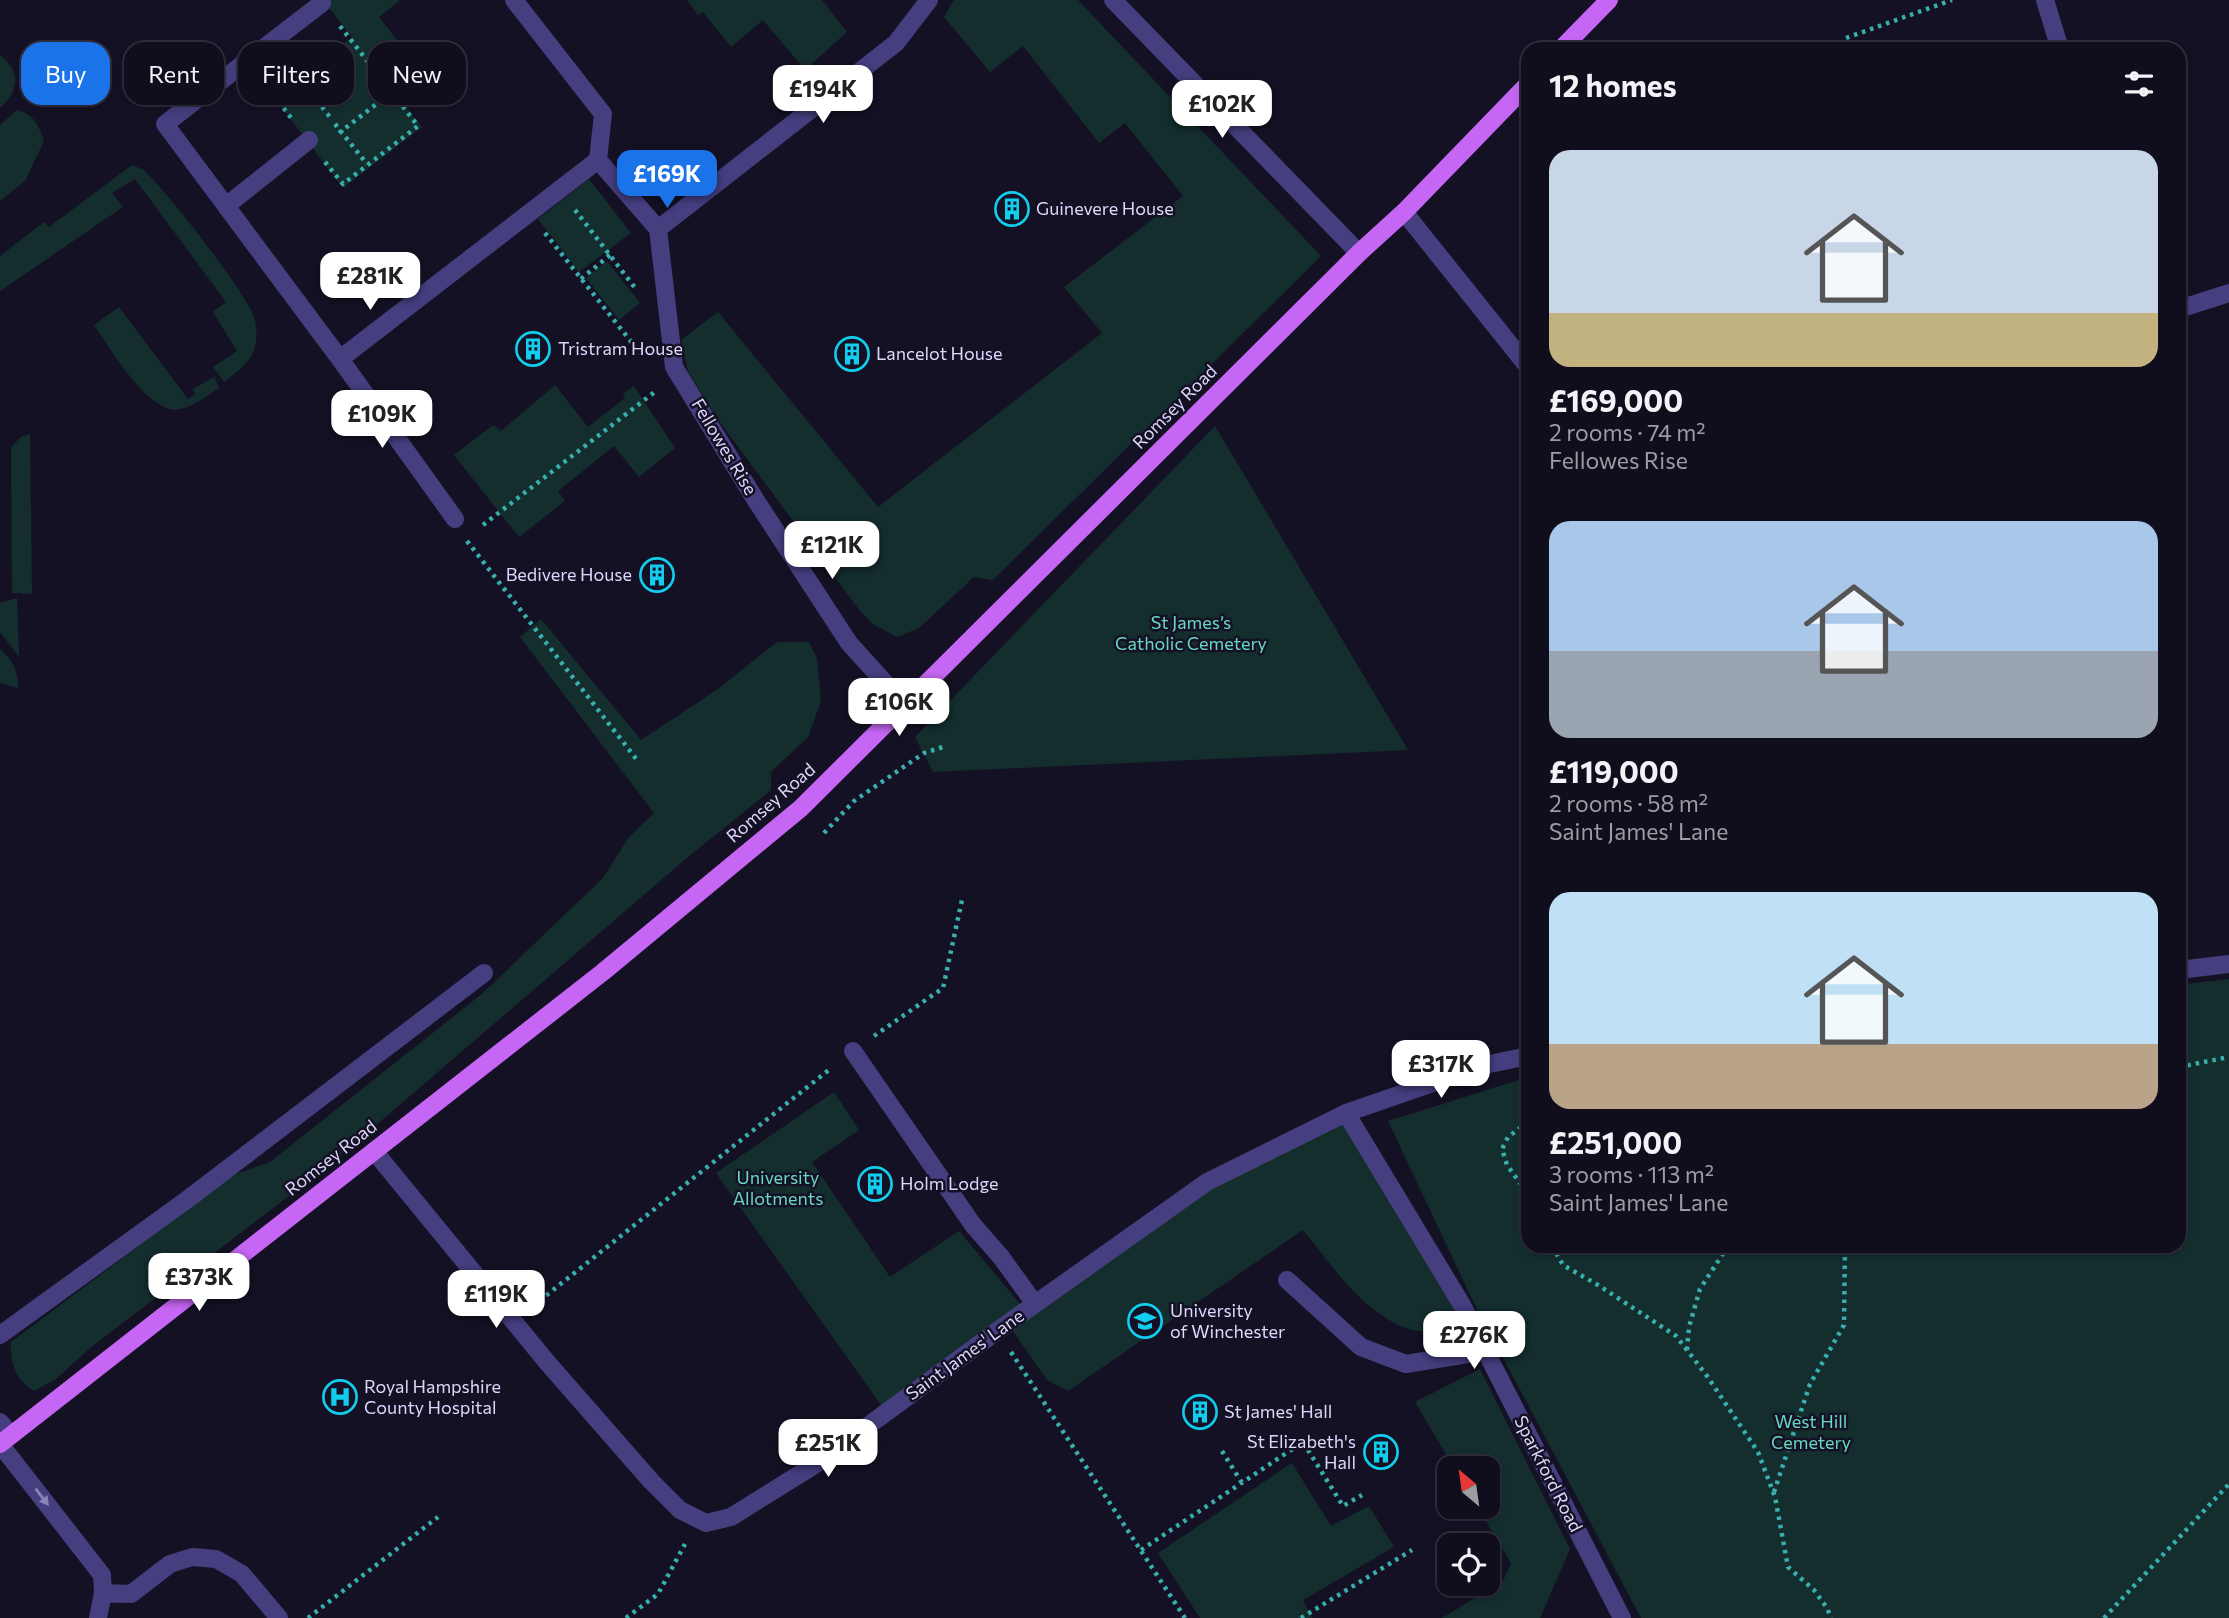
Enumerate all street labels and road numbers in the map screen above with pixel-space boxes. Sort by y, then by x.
street label: Romsey Road [1128,360,1221,453]
street label: Fellowes Rise [687,394,762,499]
street label: Romsey Road [722,758,819,847]
street label: Romsey Road [280,1115,381,1200]
street label: Saint James' Lane [901,1304,1028,1404]
street label: Sparkford Road [1510,1412,1588,1535]

